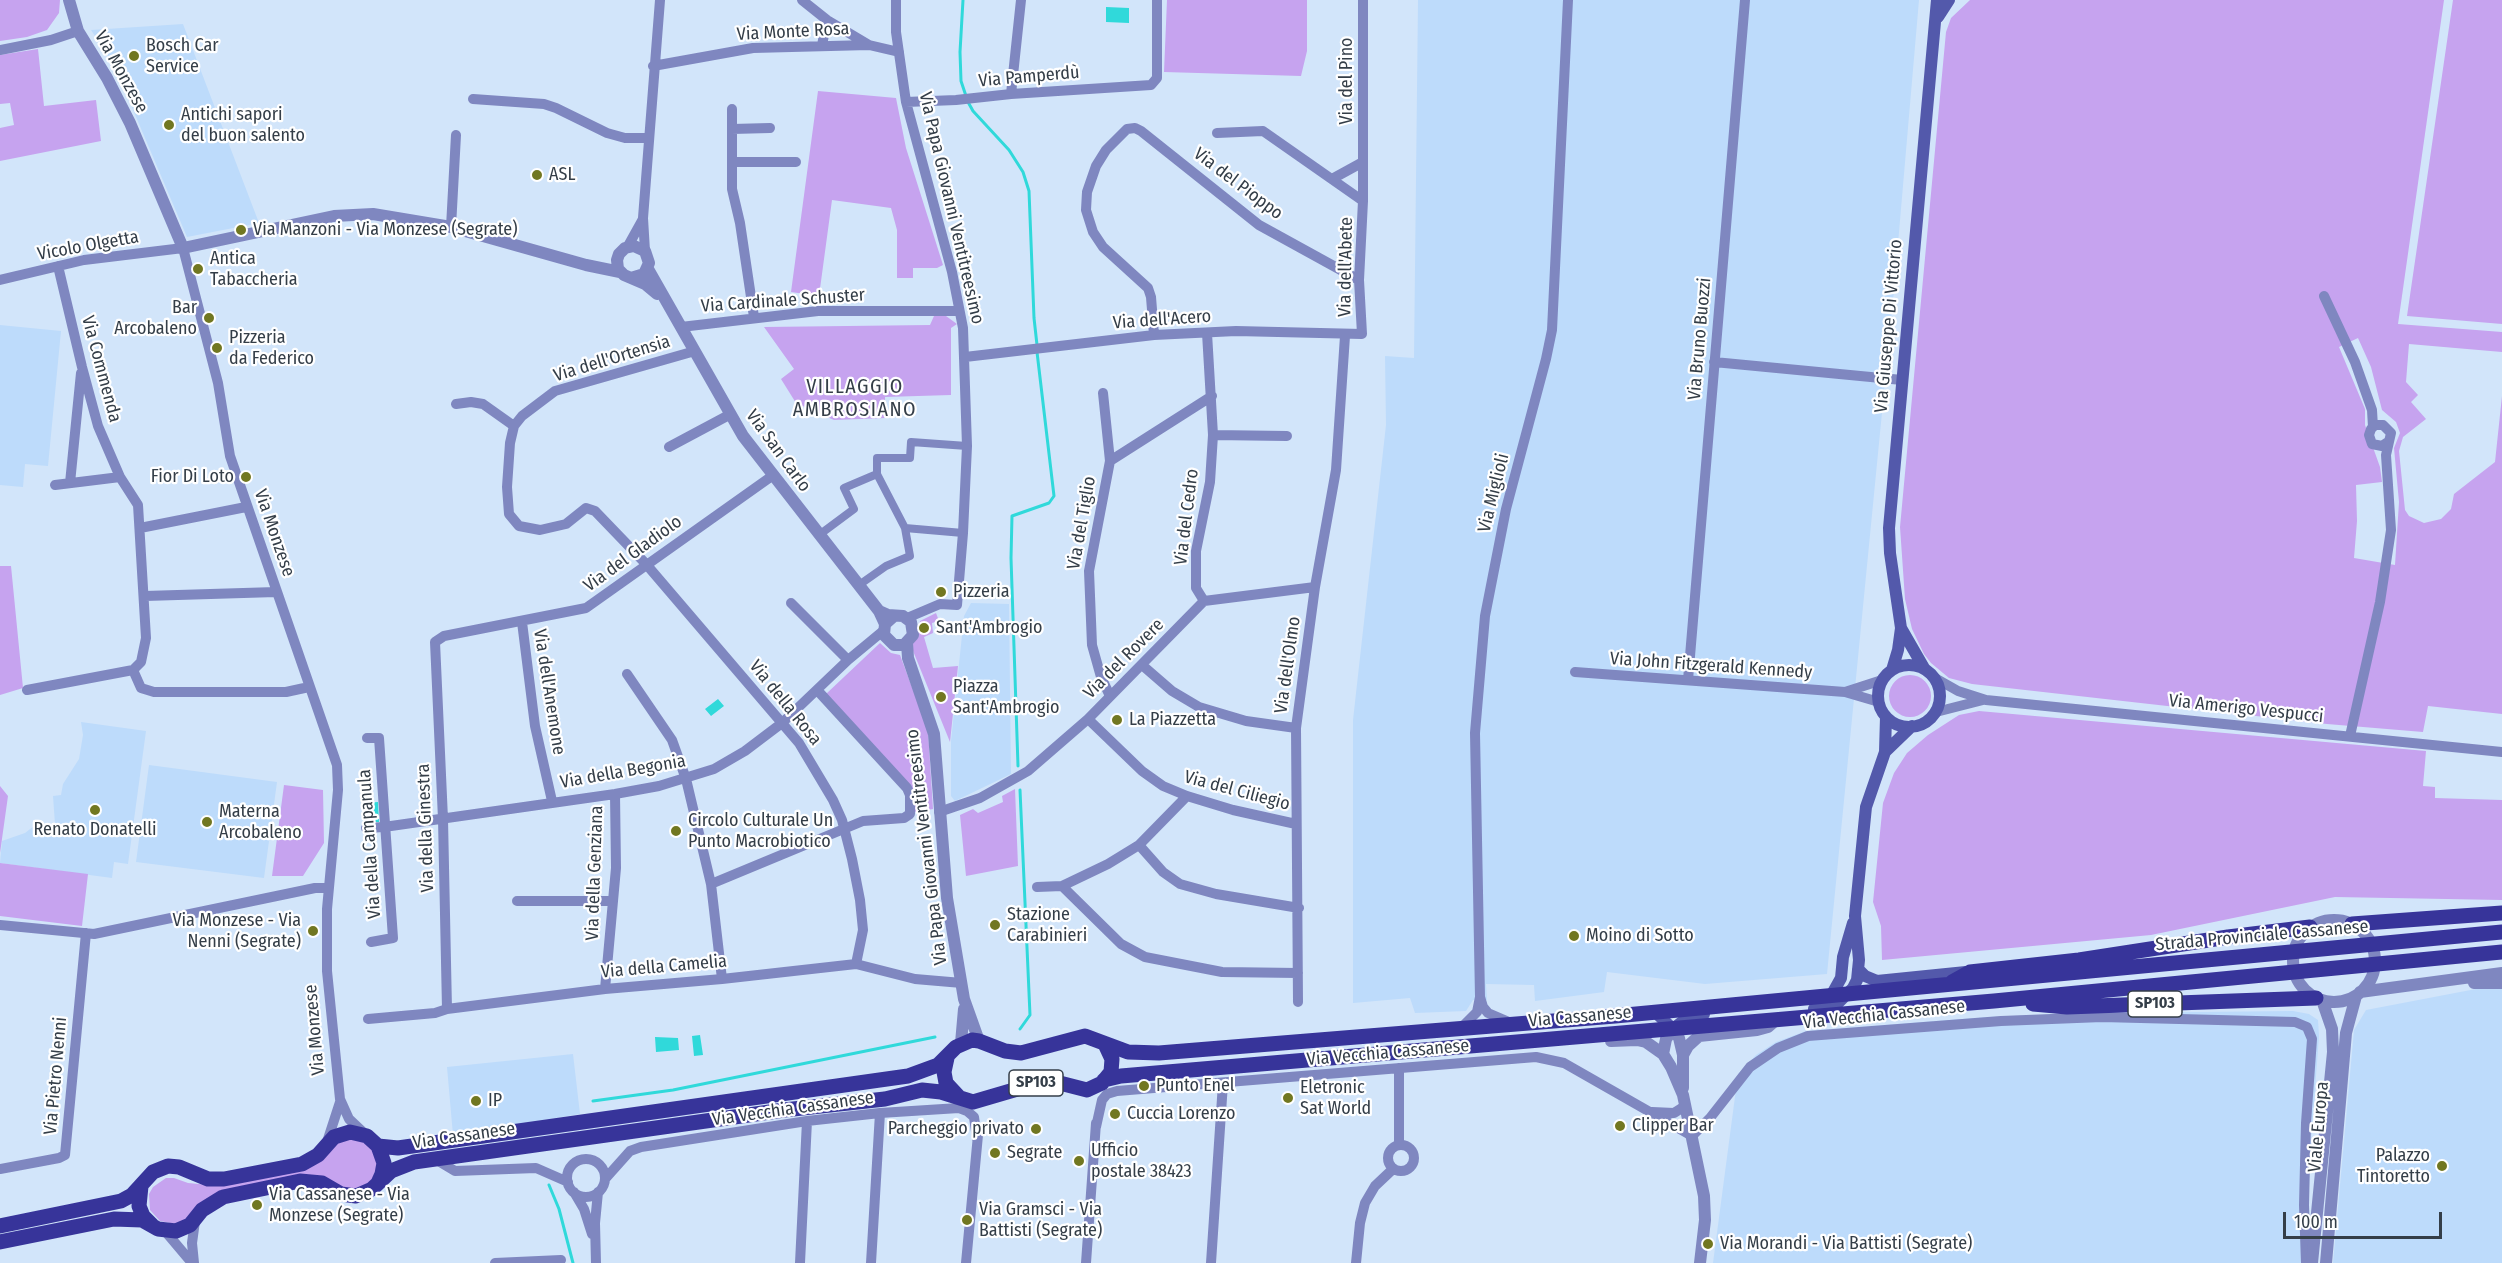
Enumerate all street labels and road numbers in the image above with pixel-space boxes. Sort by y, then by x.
street label: Via Monte Rosa [736,18,850,46]
street label: Via Monzese [90,27,152,117]
street label: Via del Pino [1336,37,1358,125]
street label: Via Pamperdù [978,62,1080,92]
street label: Via Papa Giovanni Ventitreesimo [914,90,988,326]
street label: Via del Pioppo [1189,143,1287,225]
street label: Via dell'Abete [1334,217,1358,317]
street label: Vicolo Olgetta [36,226,140,266]
street label: Via Giuseppe Di Vittorio [1871,238,1907,414]
street label: Via Bruno Buozzi [1684,277,1716,401]
street label: Via Cardinale Schuster [700,284,866,318]
street label: Via dell'Acero [1112,306,1212,334]
street label: Via Commenda [76,313,126,425]
street label: Via dell'Ortensia [551,331,673,387]
street label: Via San Carlo [741,406,815,496]
street label: Via Miglioli [1474,451,1514,535]
street label: Via del Cedro [1170,468,1204,566]
street label: Via del Tiglio [1063,475,1101,571]
street label: Via Monzese [249,486,299,580]
street label: Via del Gladiolo [580,511,686,597]
street label: Via del Rovere [1079,614,1169,704]
street label: Via dell'Olmo [1271,615,1305,715]
street label: Via dell'Anemone [528,628,570,756]
street label: Via John Fitzgerald Kennedy [1609,648,1813,684]
street label: Via della Rosa [744,656,826,750]
street label: Via Amerigo Vespucci [2168,690,2324,728]
street label: Via Papa Giovanni Ventitreesimo [902,728,952,966]
street label: Via della Begonia [559,750,687,794]
street label: Via della Ginestra [413,763,439,893]
street label: Via del Ciliegio [1182,767,1292,815]
street label: Via della Campanula [354,768,386,920]
street label: Via della Genziana [582,805,608,941]
street label: Strada Provinciale Cassanese [2155,916,2369,956]
street label: Via della Camelia [600,951,728,983]
street label: Via Monzese [300,984,330,1076]
road number: SP103 [2128,991,2182,1017]
street label: Via Vecchia Cassanese [1802,996,1966,1034]
street label: Via Cassanese [1528,1002,1632,1032]
street label: Via Pietro Nenni [40,1016,72,1136]
street label: Via Vecchia Cassanese [1306,1035,1470,1071]
road number: SP103 [1009,1070,1063,1096]
street label: Viale Europa [2304,1081,2334,1173]
street label: Via Vecchia Cassanese [711,1087,875,1131]
street label: Via Cassanese [411,1118,517,1154]

